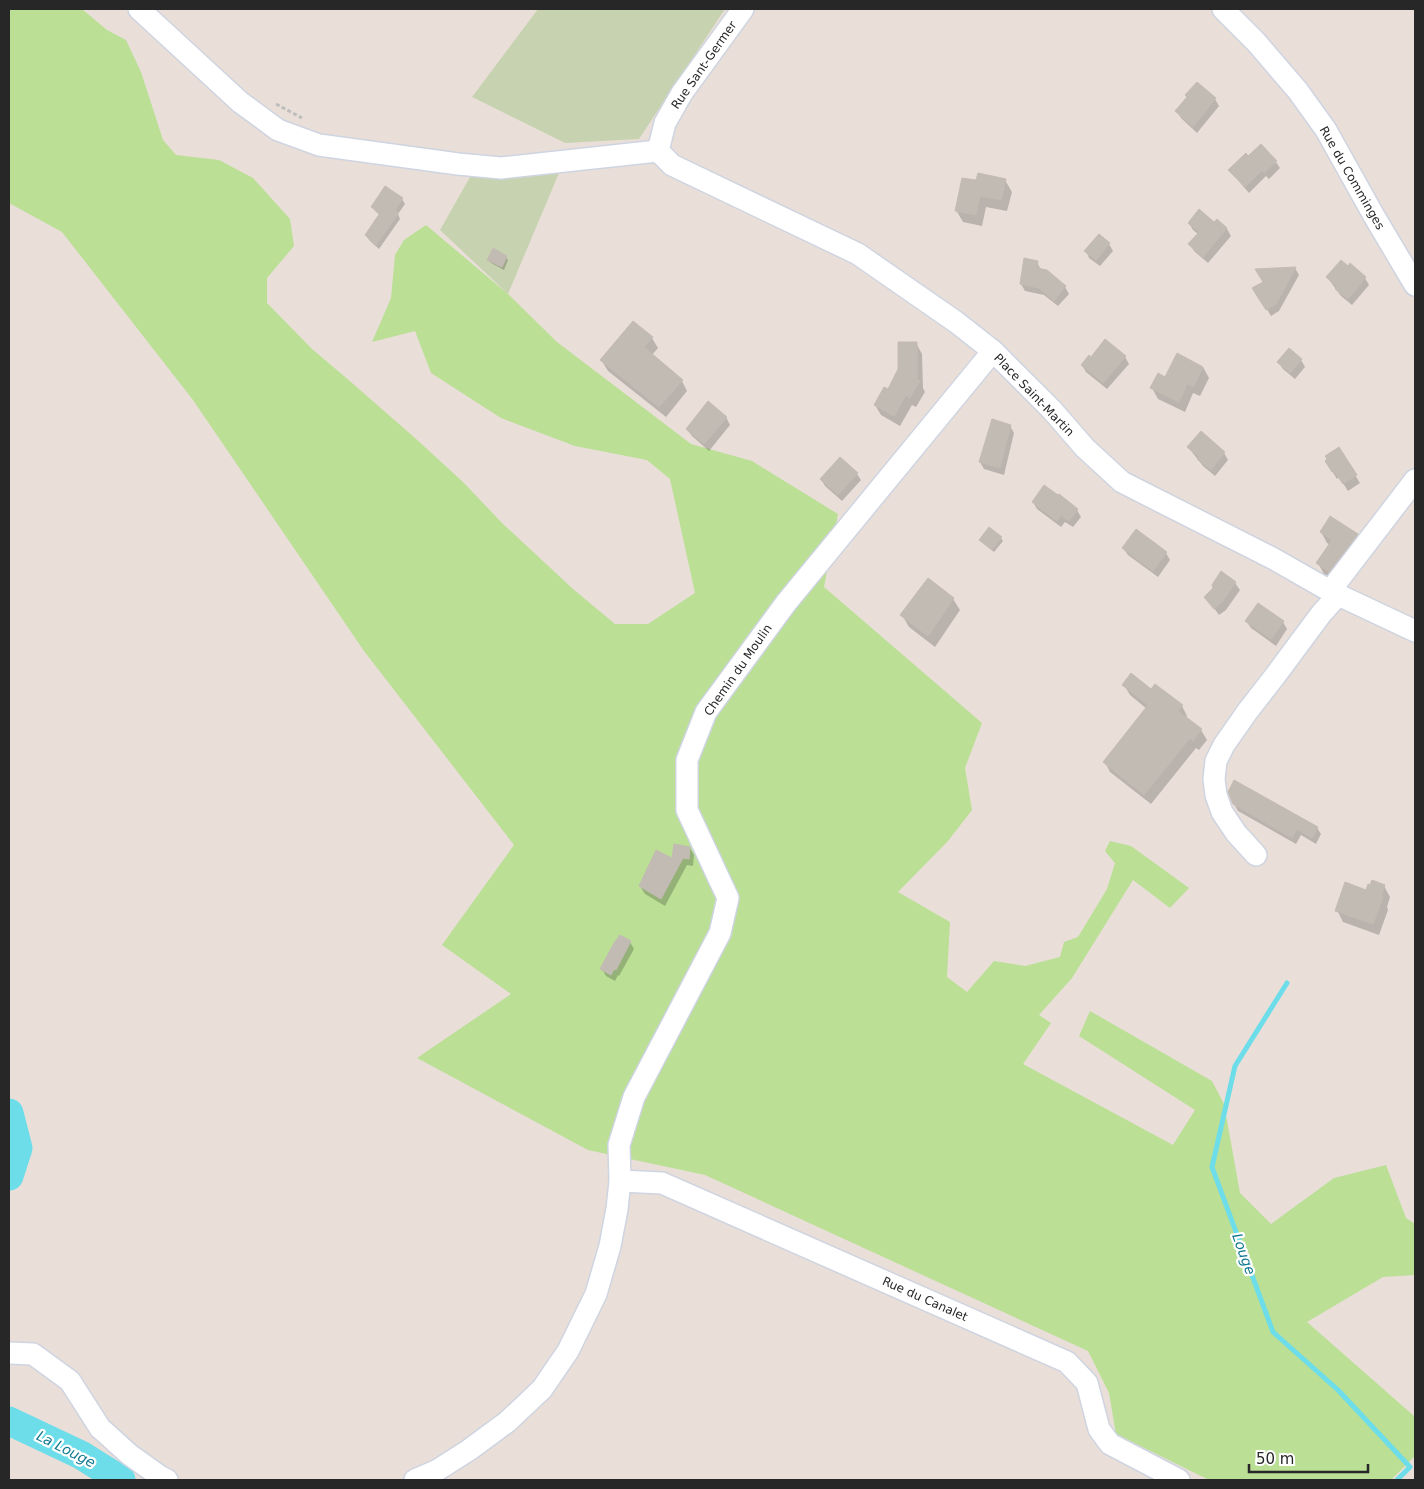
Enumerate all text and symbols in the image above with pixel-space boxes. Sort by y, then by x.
street label: Rue Sant-Germer [668,18,740,112]
street label: Rue du Comminges [1317,124,1387,232]
street label: Place Saint-Martin [991,351,1077,439]
street label: Chemin du Moulin [701,622,775,718]
water label: Louge [1229,1231,1259,1277]
street label: Rue du Canalet [880,1274,970,1324]
water label: La Louge [34,1427,98,1471]
scale bar [1249,1442,1368,1474]
text: 50 m [1256,1450,1294,1468]

